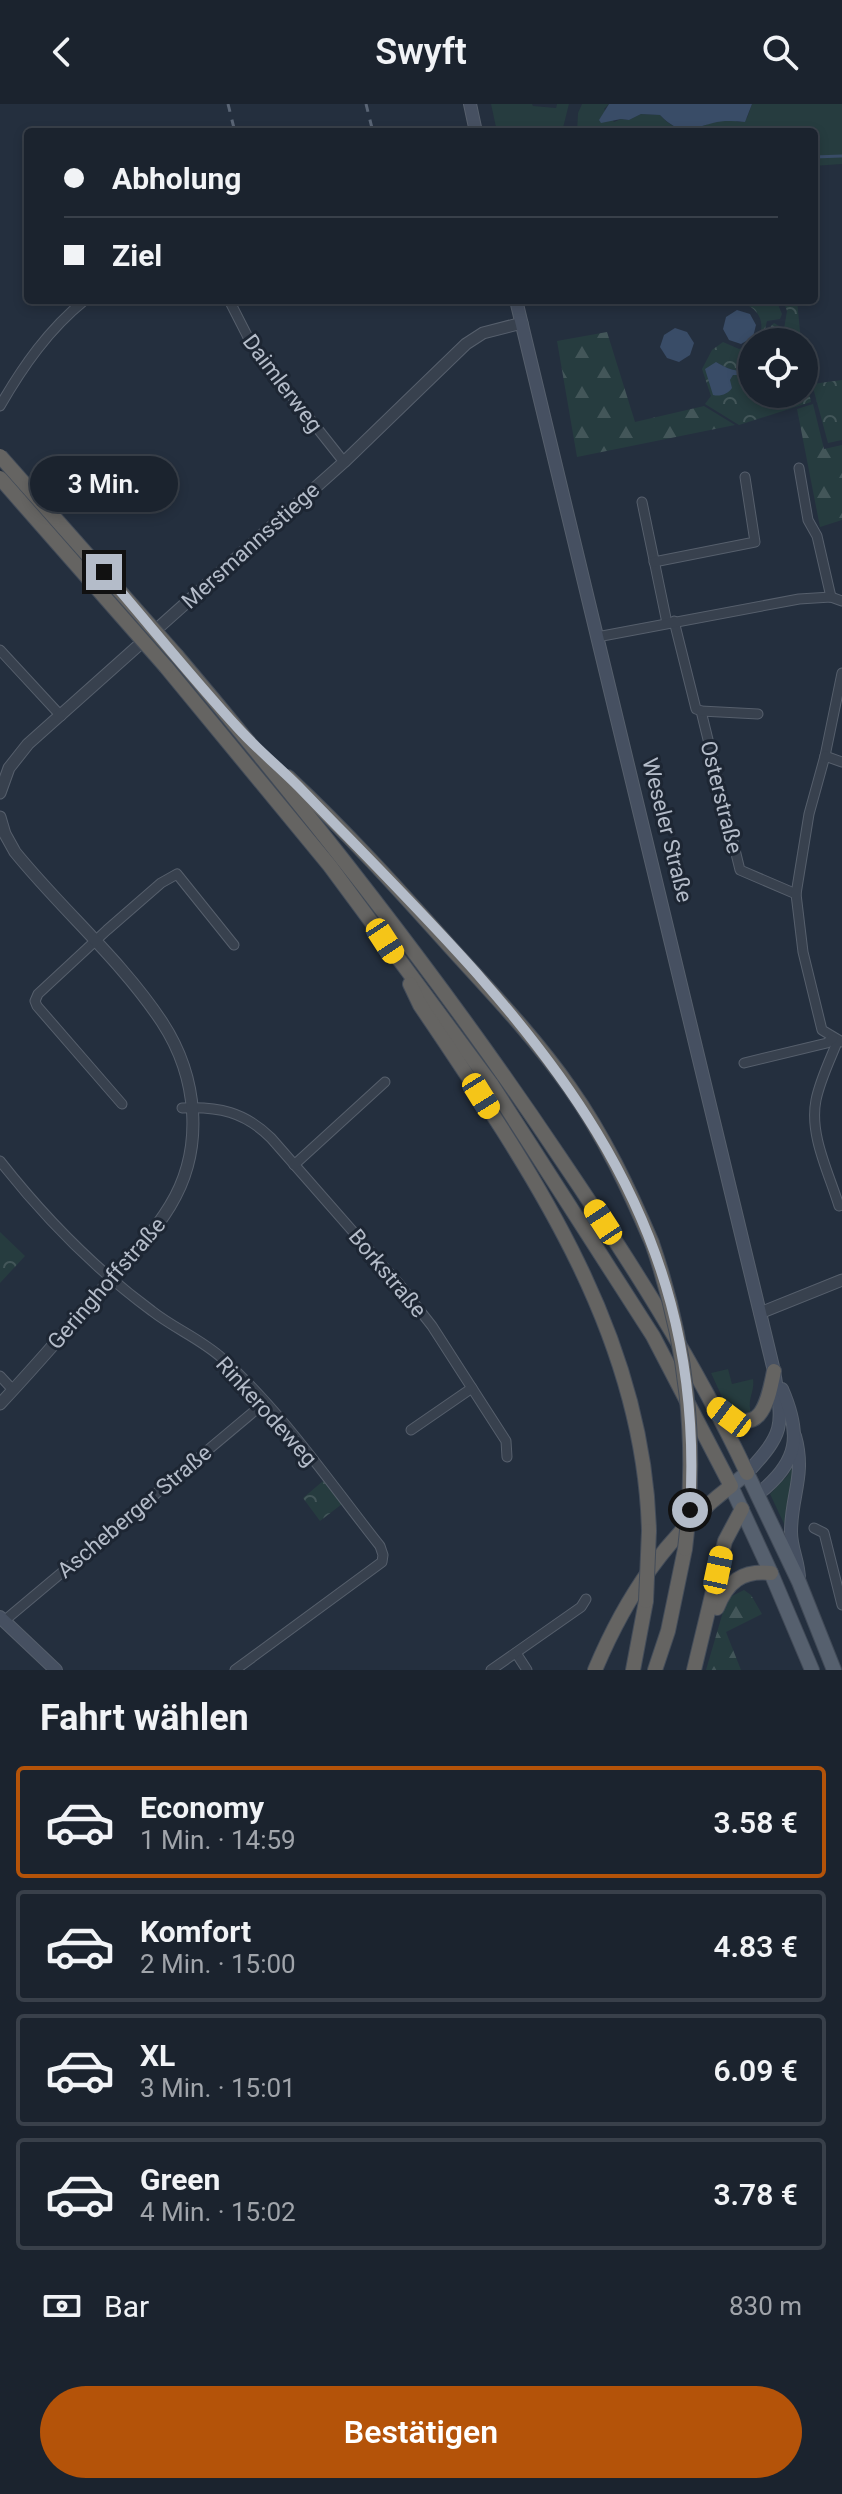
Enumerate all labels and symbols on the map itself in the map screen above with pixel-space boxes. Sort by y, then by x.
street label: Daimlerweg [238,329,328,437]
callout: 3 Min. [30,456,178,512]
street label: Mersmannsstiege [177,477,324,614]
route end [86,554,122,590]
street label: Osterstraße [695,738,748,856]
street label: Weseler Straße [638,755,698,905]
car [362,914,408,968]
car [458,1069,504,1123]
car [580,1195,626,1249]
street label: Geringhoffstraße [42,1212,170,1354]
street label: Borkstraße [344,1224,432,1322]
street label: Rinkerodeweg [211,1352,322,1471]
car [703,1393,755,1441]
street label: Ascheberger Straße [52,1440,216,1583]
route start [672,1492,708,1528]
car [701,1544,735,1596]

